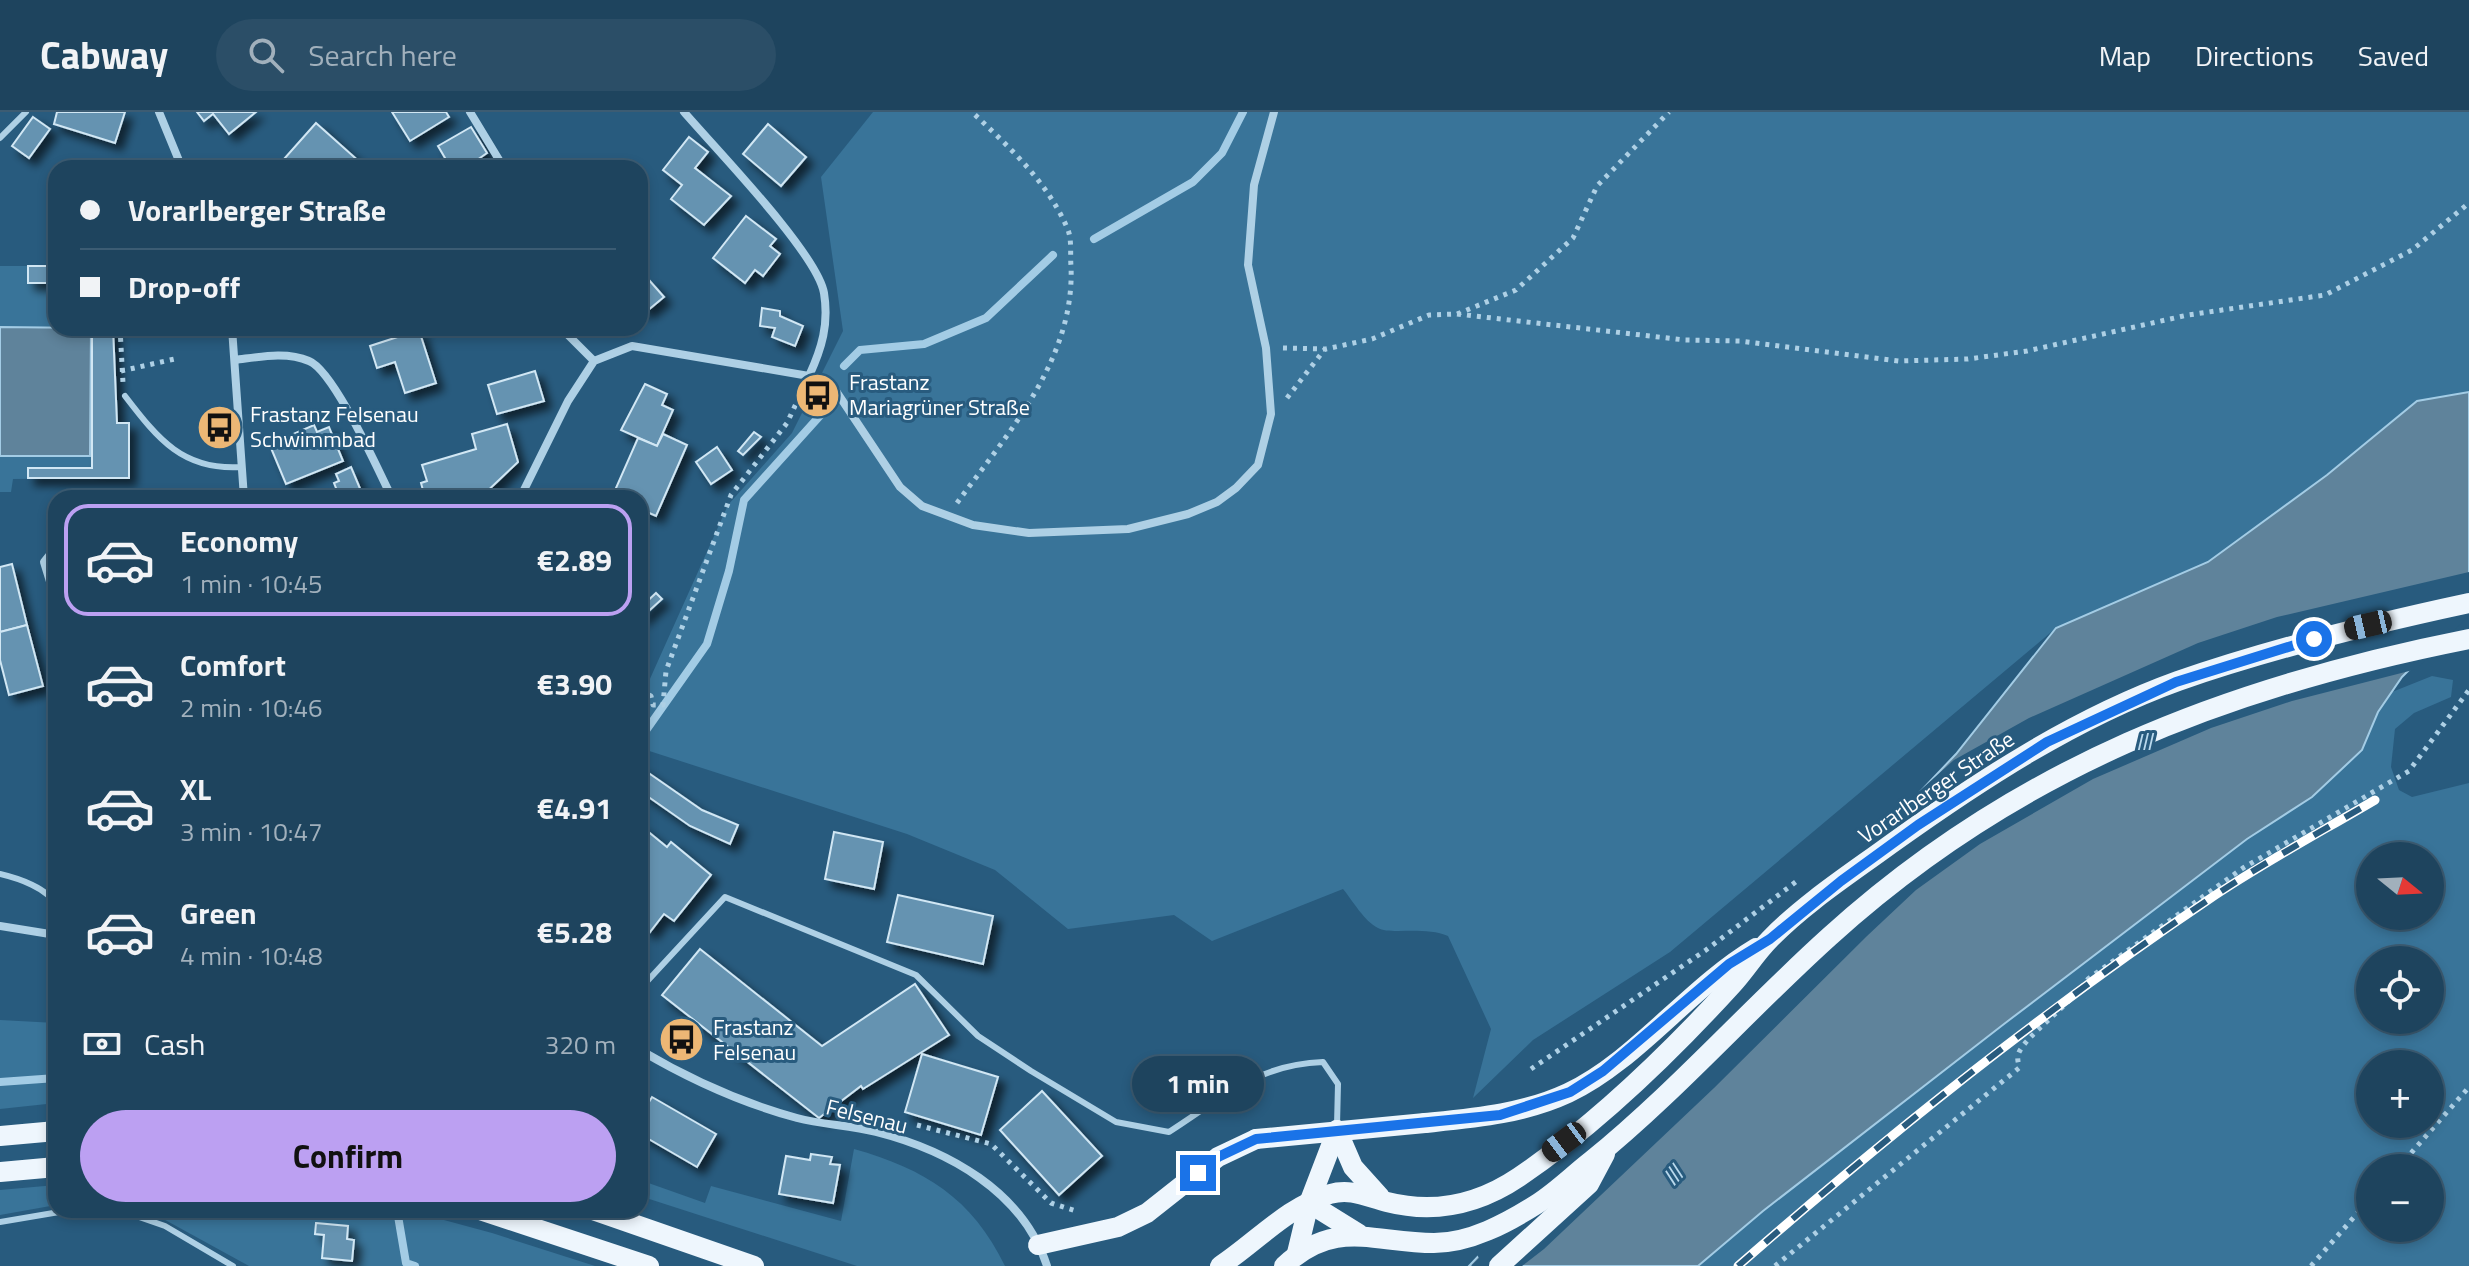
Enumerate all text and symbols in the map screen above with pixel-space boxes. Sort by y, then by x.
search box [216,19,776,91]
text: Cabway [40,26,168,84]
text: Search here [308,32,457,78]
icon: search [244,33,288,77]
text: Map [2099,34,2151,77]
text: Directions [2195,34,2314,77]
text: Saved [2358,34,2429,77]
text: Vorarlberger Straße [128,187,386,233]
text: Drop-off [128,264,240,310]
place label: Frastanz Mariagrüner Straße [849,365,1030,424]
bus stop icon: Frastanz Mariagrüner Straße [794,371,842,419]
place label: Frastanz Felsenau Schwimmbad [250,397,419,456]
bus stop icon: Frastanz Felsenau Schwimmbad [195,403,243,451]
text: Economy [180,518,298,564]
icon: car [84,524,156,596]
text: €2.89 [537,537,612,583]
text: 1 min · 10:45 [180,564,323,603]
car [2342,608,2394,642]
route start [2296,621,2332,657]
text: Comfort [180,642,286,688]
icon: car [84,648,156,720]
text: €3.90 [537,661,612,707]
text: 2 min · 10:46 [180,688,323,727]
street label: Vorarlberger Straße [1851,722,2021,852]
water label: Ill [2136,723,2155,759]
text: XL [180,766,211,812]
icon: car [84,772,156,844]
text: €4.91 [537,785,612,831]
text: 3 min · 10:47 [180,812,323,851]
north arrow [2356,842,2444,930]
map controls [2356,842,2444,1242]
text: Green [180,890,257,936]
icon: car [84,896,156,968]
text: €5.28 [537,909,612,955]
text: 4 min · 10:48 [180,936,323,975]
button: locate [2356,946,2444,1034]
place label: Frastanz Felsenau [713,1010,796,1069]
bus stop icon: Frastanz Felsenau [658,1016,706,1064]
text: Cash [144,1021,205,1067]
icon: cash [80,1022,124,1066]
text: 320 m [545,1025,616,1064]
button: + [2356,1050,2444,1138]
callout: 1 min [1132,1057,1264,1113]
text: 1 min [1166,1064,1230,1103]
street label: Felsenau [823,1089,911,1143]
button: Confirm [80,1110,616,1202]
car [1538,1118,1590,1166]
button: − [2356,1154,2444,1242]
route end [1180,1155,1216,1191]
water label: Ill [1654,1155,1693,1194]

